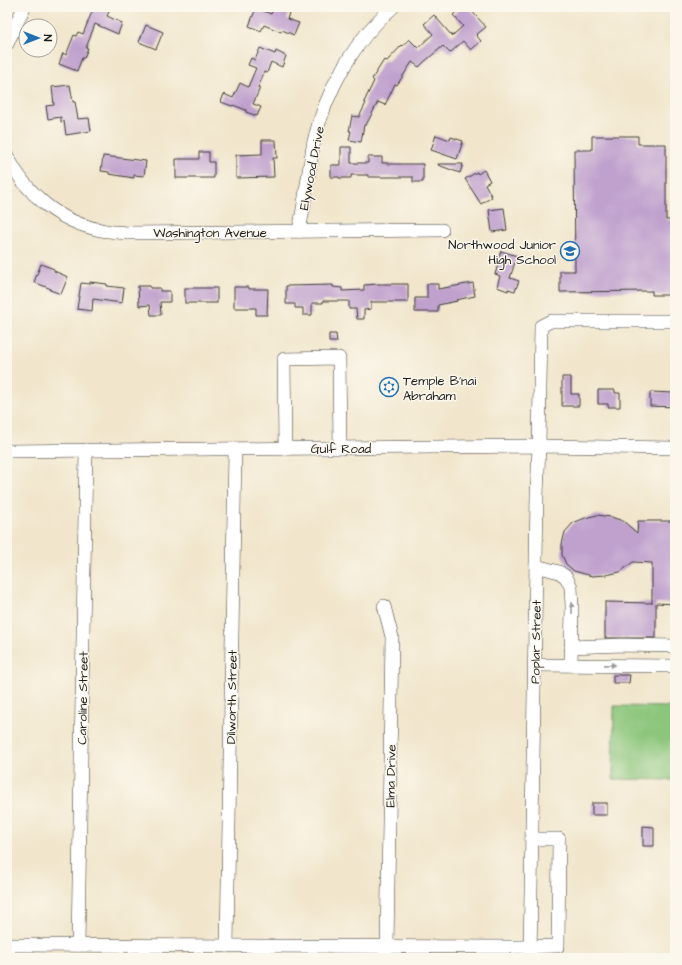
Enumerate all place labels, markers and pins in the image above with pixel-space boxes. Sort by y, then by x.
place label: Northwood Junior High School [448,236,556,270]
school or university icon: Northwood Junior High School [559,240,581,262]
place label: Temple B'nai Abraham [403,372,476,405]
synagogue icon: Temple B'nai Abraham [378,376,400,398]

